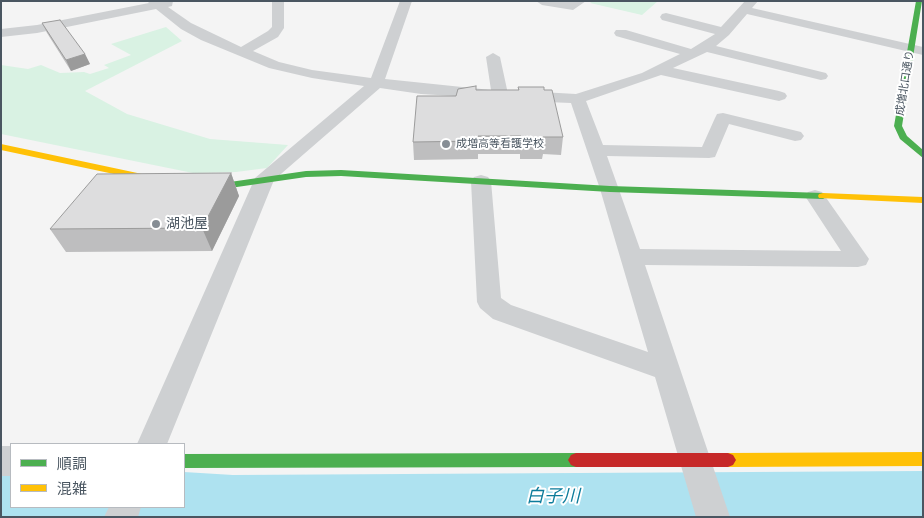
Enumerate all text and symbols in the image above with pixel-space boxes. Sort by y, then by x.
street label: 成増北口通り [893,49,917,117]
place label: 成増高等看護学校 [456,137,544,151]
marker: 成増高等看護学校 [440,138,452,150]
place label: 湖池屋 [166,216,208,232]
marker: 湖池屋 [150,218,162,230]
legend [10,443,185,508]
text: 順調 [57,454,87,473]
text: 混雑 [57,479,87,498]
water label: 白子川 [526,486,580,508]

